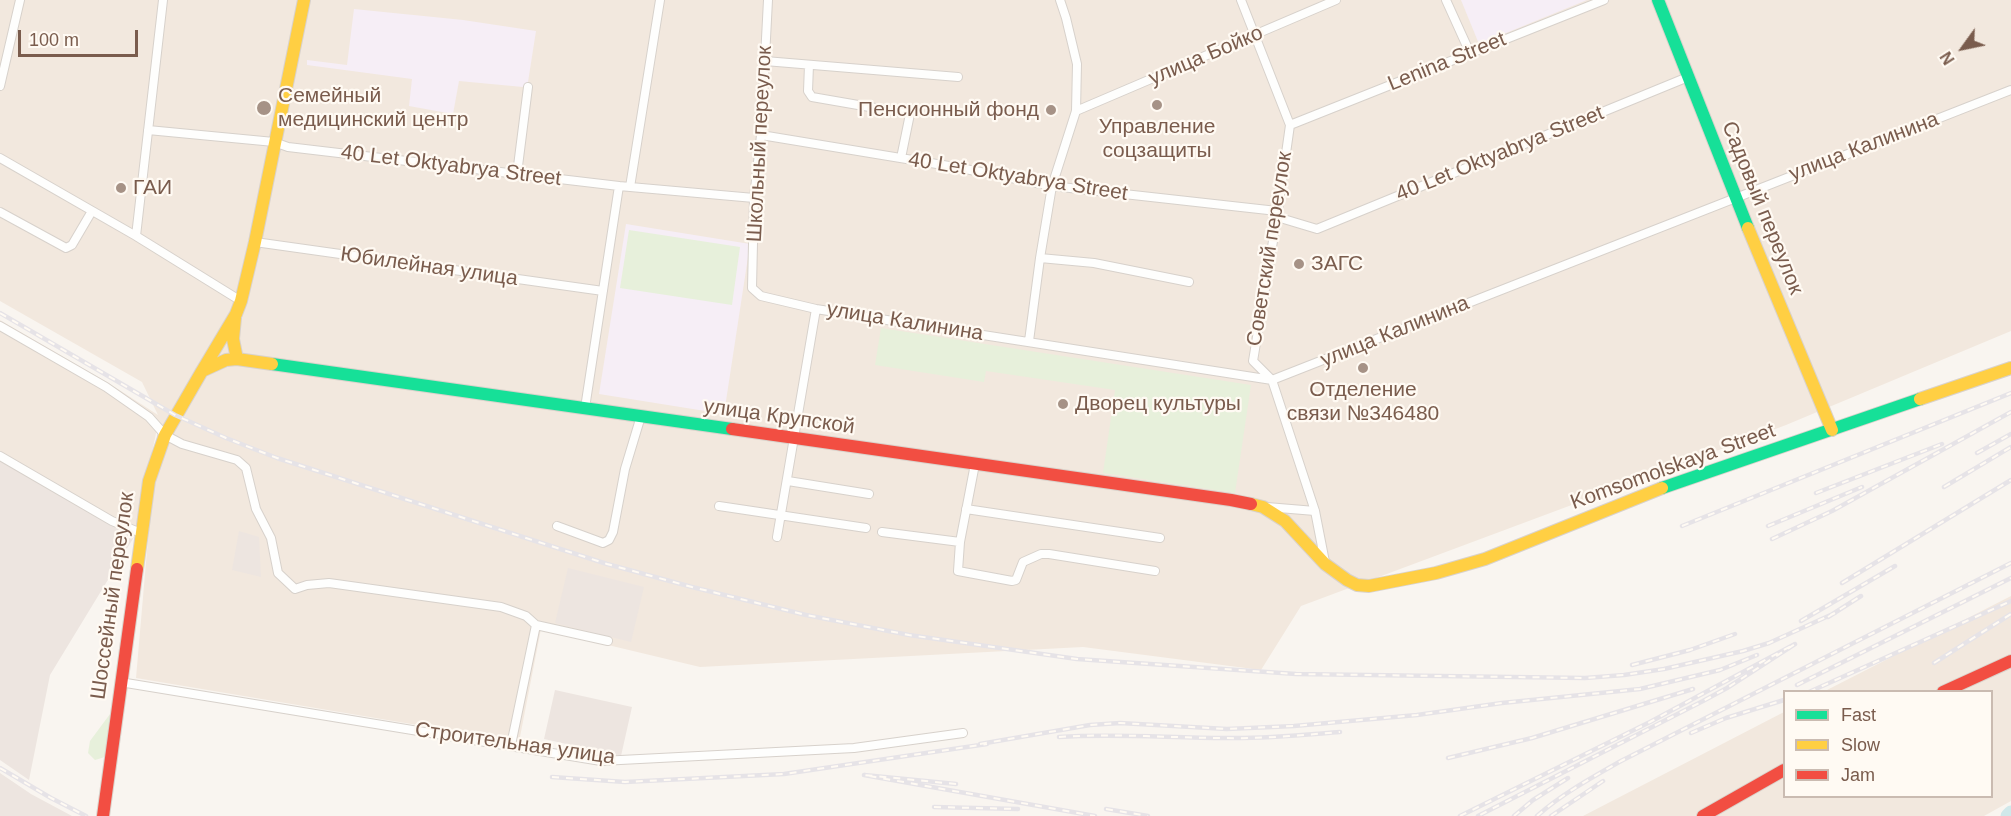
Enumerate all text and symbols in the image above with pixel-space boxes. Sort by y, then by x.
scale bar [21,18,141,56]
north arrow [1933,18,1993,78]
street label: улица Бойко [1145,21,1267,91]
street label: Lenina Street [1384,27,1510,97]
text: 100 m [29,30,79,50]
street label: Школьный переулок [742,45,778,243]
text: N [1937,49,1958,68]
place label: Семейный медицинский центр [278,83,468,133]
place label: Пенсионный фонд [858,97,1039,123]
marker: Управление соцзащиты [1150,98,1164,112]
marker: Семейный медицинский центр [255,99,273,117]
street label: 40 Let Oktyabrya Street [1392,101,1608,207]
marker: Пенсионный фонд [1044,103,1058,117]
street label: улица Калинина [1786,107,1942,187]
place label: Управление соцзащиты [1099,114,1215,164]
street label: Садовый переулок [1716,118,1808,298]
street label: 40 Let Oktyabrya Street [339,140,563,192]
street label: 40 Let Oktyabrya Street [907,147,1129,207]
street label: Советский переулок [1242,150,1298,348]
place label: ГАИ [133,175,172,201]
marker: ГАИ [114,181,128,195]
street label: Юбилейная улица [339,242,519,292]
place label: ЗАГС [1311,251,1363,277]
marker: ЗАГС [1292,257,1306,271]
street label: улица Калинина [1317,291,1473,373]
street label: улица Калинина [825,297,985,347]
marker: Отделение связи №346480 [1356,361,1370,375]
place label: Отделение связи №346480 [1287,377,1439,427]
place label: Дворец культуры [1075,391,1241,417]
street label: улица Крупской [702,394,856,440]
marker: Дворец культуры [1056,397,1070,411]
street label: Komsomolskaya Street [1567,418,1779,516]
street label: Шоссейный переулок [86,491,140,701]
legend [1783,690,1993,798]
text: Fast [1841,705,1876,725]
street label: Строительная улица [413,717,617,771]
text: Slow [1841,735,1880,755]
text: Jam [1841,765,1875,785]

